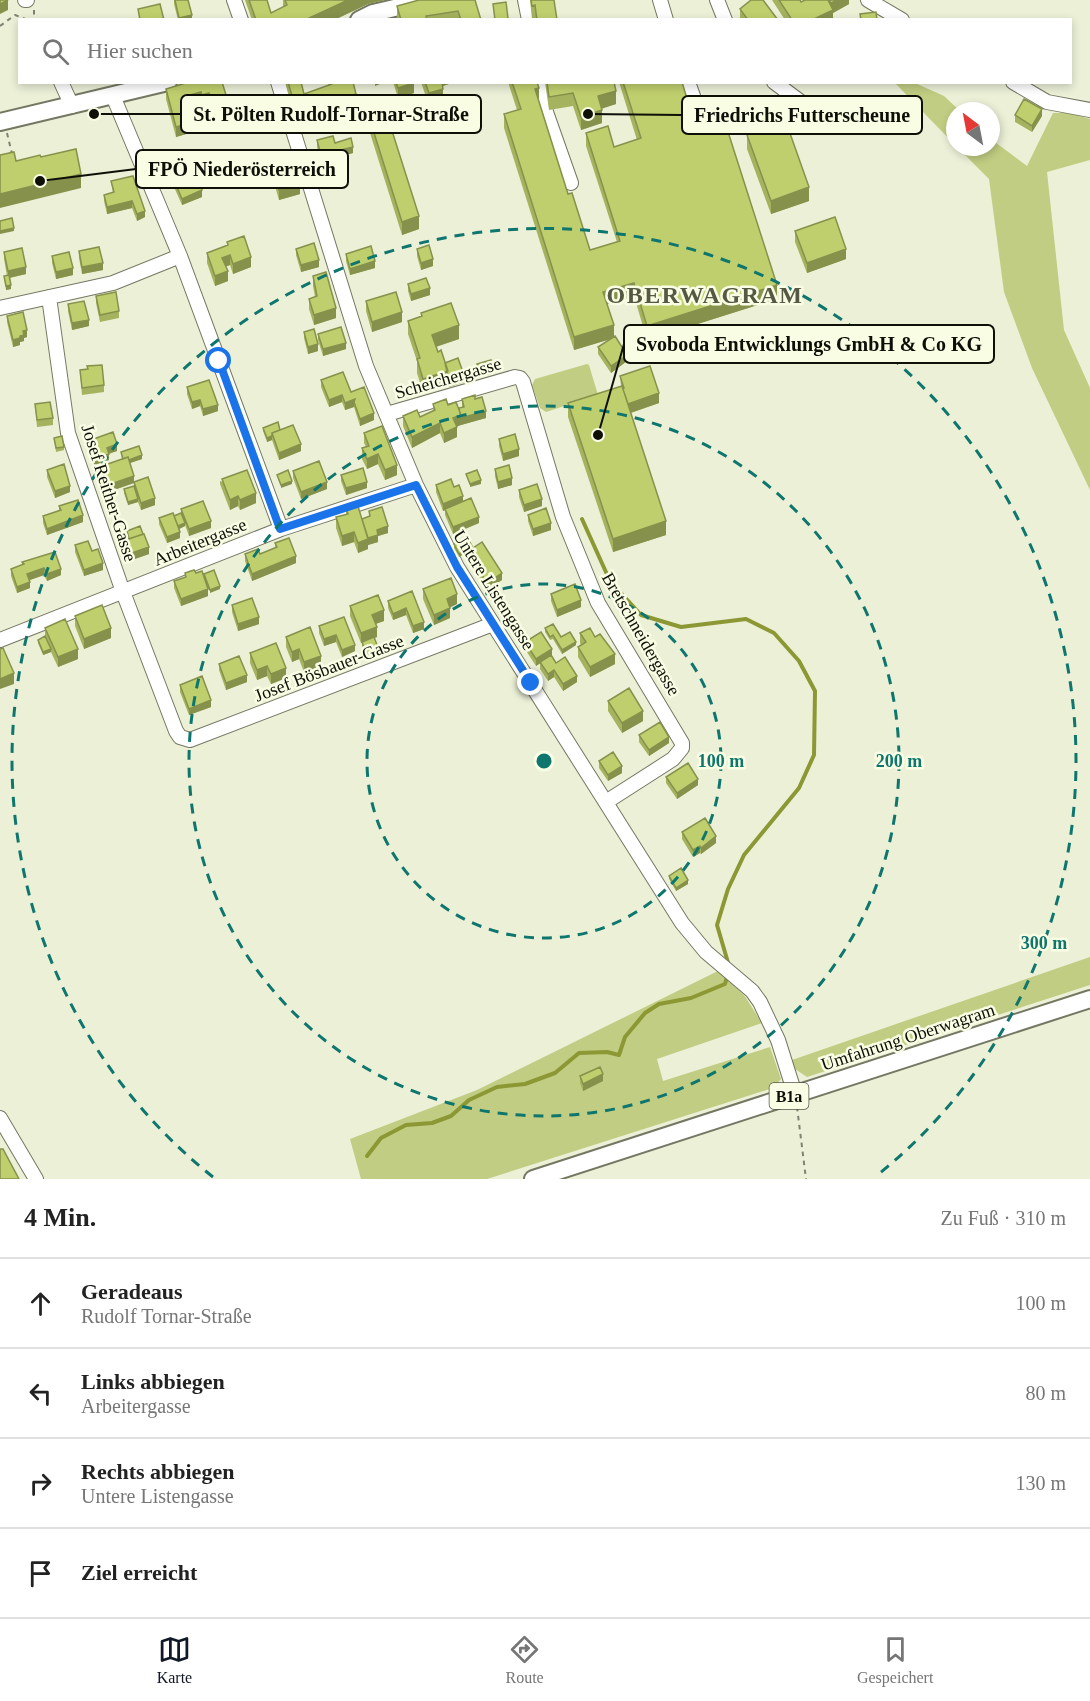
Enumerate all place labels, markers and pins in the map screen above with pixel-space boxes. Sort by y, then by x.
callout: St. Pölten Rudolf-Tornar-Straße [181,95,481,133]
callout: Friedrichs Futterscheune [682,96,922,134]
callout: FPÖ Niederösterreich [136,150,348,188]
callout: Svoboda Entwicklungs GmbH & Co KG [624,325,994,363]
centre of rings [534,751,554,771]

